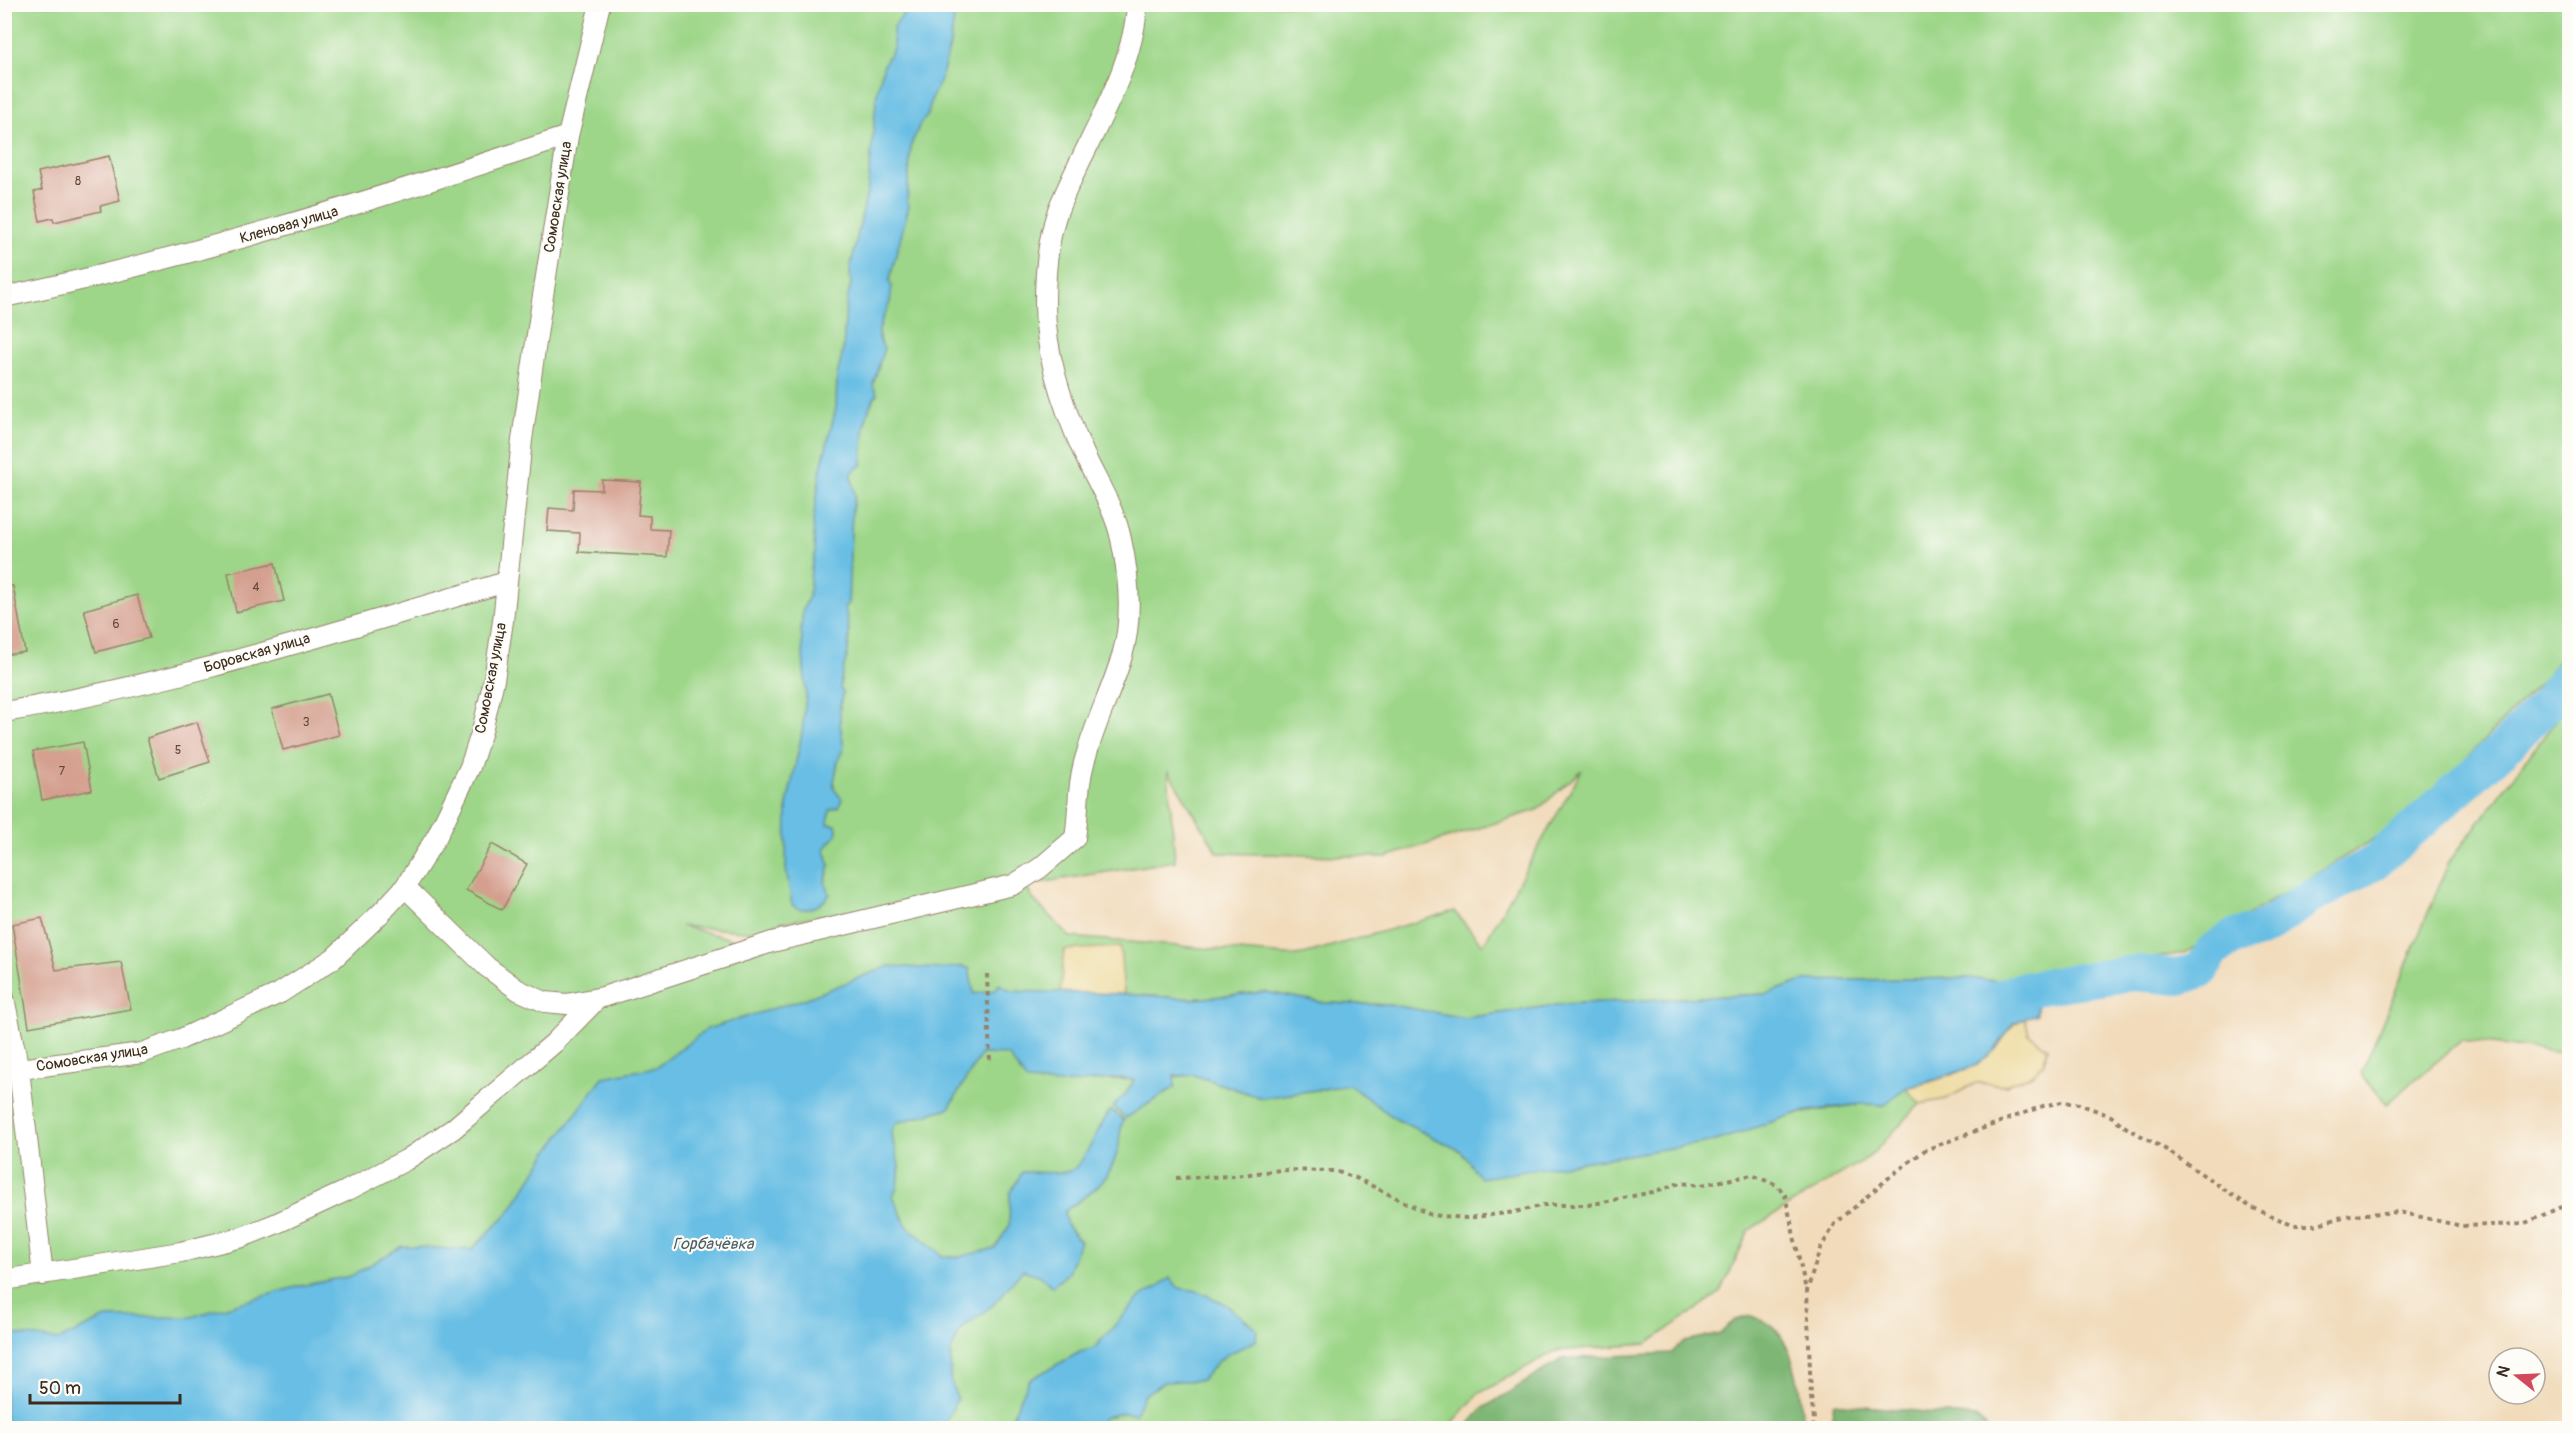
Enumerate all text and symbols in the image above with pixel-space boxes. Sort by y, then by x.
street label: Сомовская улица [540,140,576,254]
house number: 8 [75,174,81,189]
street label: Кленовая улица [238,202,340,248]
house number: 4 [253,580,260,595]
house number: 6 [113,617,120,632]
street label: Сомовская улица [471,621,511,735]
street label: Боровская улица [202,629,312,677]
house number: 3 [303,715,310,730]
house number: 5 [175,743,181,758]
house number: 7 [59,764,66,779]
street label: Сомовская улица [35,1040,149,1076]
water label: Горбачёвка [673,1234,755,1254]
north arrow [2487,1346,2547,1406]
text: N [2493,1363,2515,1380]
scale bar [30,1367,180,1405]
text: 50 m [39,1377,81,1400]

